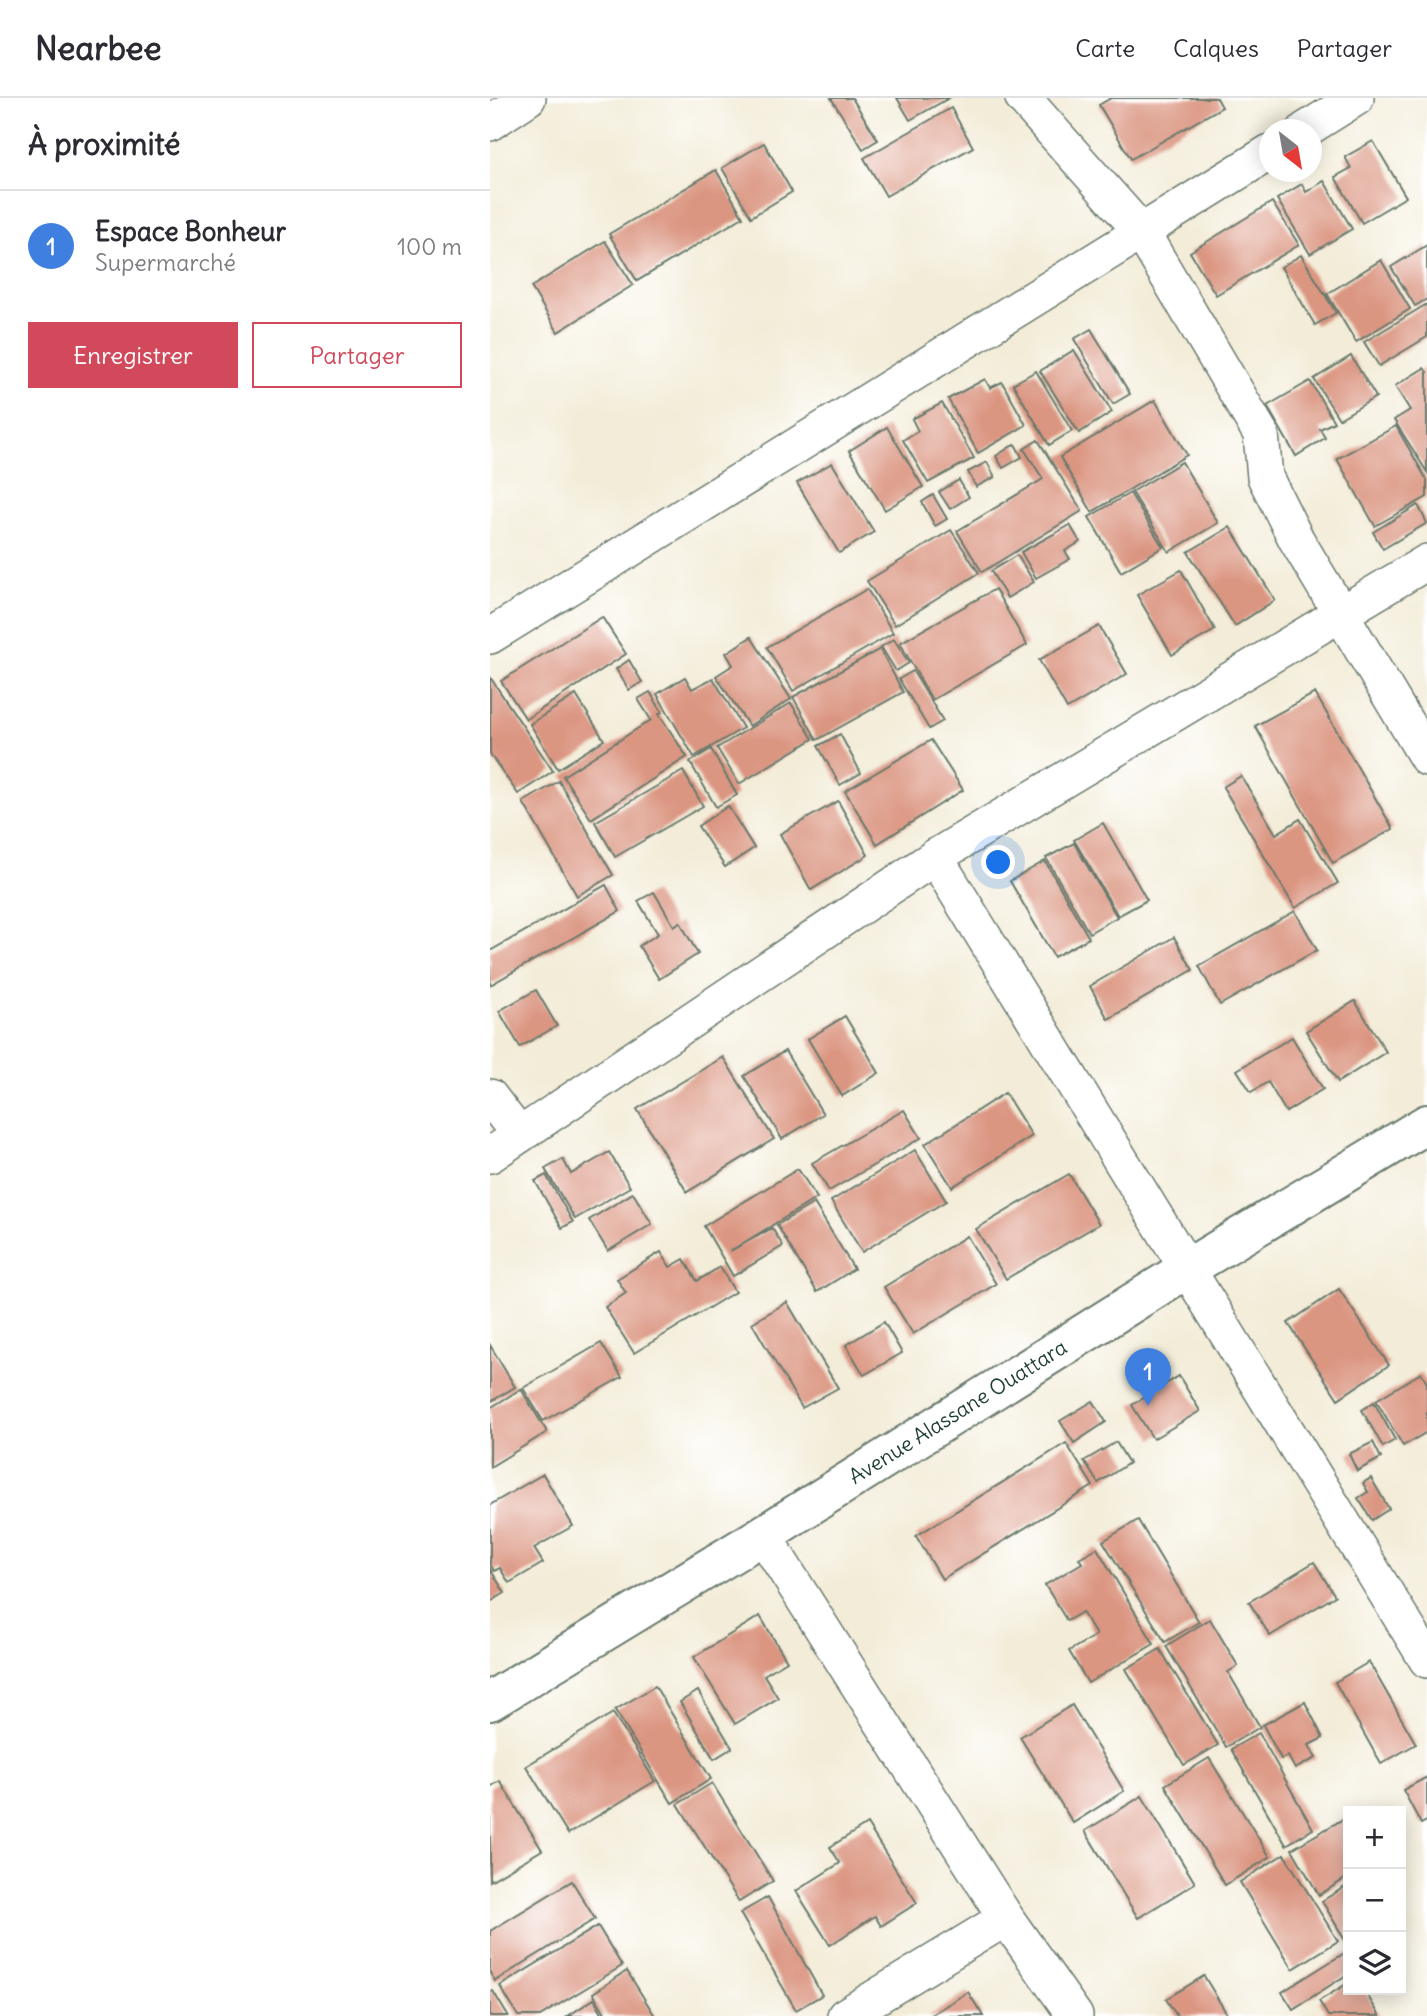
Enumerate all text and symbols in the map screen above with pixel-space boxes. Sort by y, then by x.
text: Nearbee [35,27,161,69]
text: Carte [1075,33,1135,63]
text: Calques [1173,33,1259,63]
text: Partager [1297,33,1392,63]
north arrow [1259,119,1322,182]
text: À proximité [28,125,180,163]
text: Espace Bonheur [95,215,286,248]
text: 1 [46,232,56,261]
text: 100 m [397,232,462,261]
text: Supermarché [95,248,236,277]
button: Enregistrer [28,322,238,388]
button: Partager [252,322,462,388]
your location [981,845,1015,879]
street label: Avenue Alassane Ouattara [844,1333,1072,1490]
pin: 1 [1125,1348,1171,1406]
map controls [1343,1806,1406,1995]
button: + [1343,1806,1406,1869]
button: − [1343,1869,1406,1932]
button: layers [1343,1932,1406,1995]

